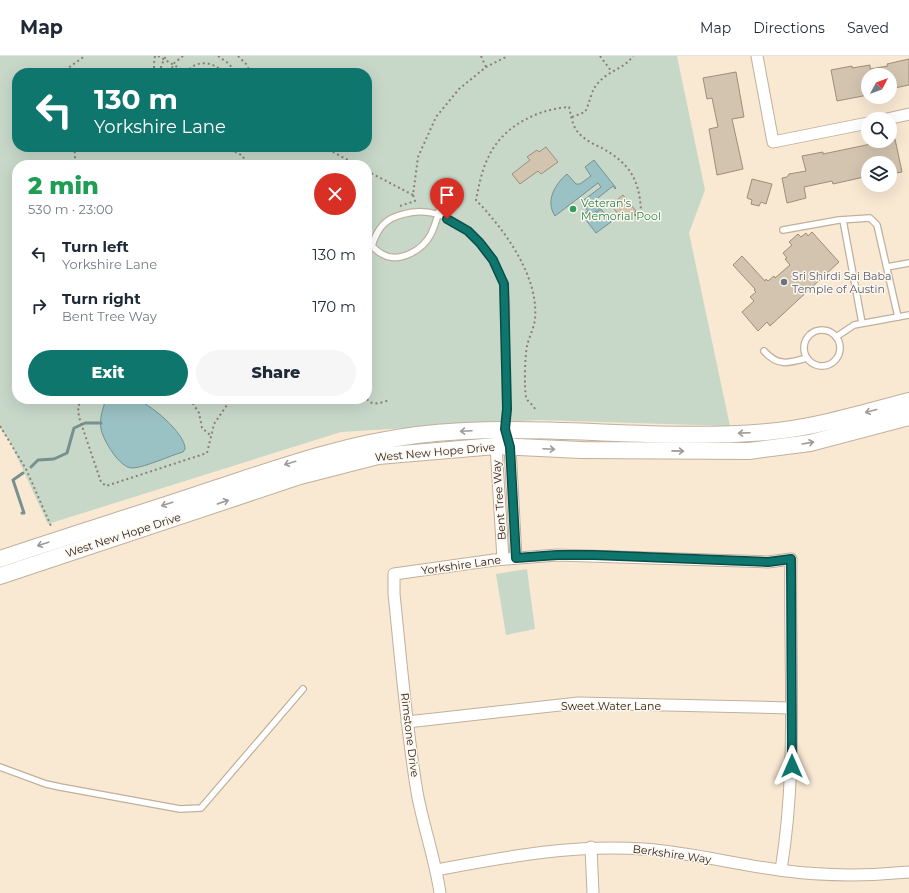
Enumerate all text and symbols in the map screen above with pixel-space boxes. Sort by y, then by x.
text: Map [20,16,63,39]
text: Map [700,19,731,37]
text: Directions [753,19,825,37]
text: Saved [847,19,889,37]
north arrow [861,68,897,104]
map controls [861,68,897,192]
text: 130 m [94,82,178,116]
icon: left [28,84,80,136]
button: search [861,112,897,148]
text: Yorkshire Lane [94,116,226,138]
button: layers [861,156,897,192]
text: 2 min [28,171,99,200]
button: close [314,173,356,215]
pin [430,178,464,219]
icon: arrive [436,184,458,206]
place label: Veteran's Memorial Pool [581,196,661,223]
text: 530 m · 23:00 [28,201,113,217]
marker: Veteran's Memorial Pool [568,204,578,214]
text: Turn left [62,237,129,256]
icon: left [28,243,50,265]
text: 130 m [312,245,356,264]
text: Yorkshire Lane [62,256,157,272]
place label: Sri Shirdi Sai Baba Temple of Austin [792,269,891,296]
marker: Sri Shirdi Sai Baba Temple of Austin [779,277,789,287]
text: Turn right [62,289,141,308]
icon: right [28,295,50,317]
text: 170 m [312,297,356,316]
text: Bent Tree Way [62,308,157,324]
button: Exit [28,350,188,396]
button: Share [196,350,356,396]
one-way arrow [865,408,878,415]
one-way arrow [460,428,473,435]
one-way arrow [738,429,751,437]
one-way arrow [801,439,814,447]
street label: West New Hope Drive [374,440,496,464]
one-way arrow [542,445,555,452]
one-way arrow [671,447,684,455]
street label: Bent Tree Way [489,459,509,540]
one-way arrow [284,460,297,467]
one-way arrow [217,497,229,505]
one-way arrow [161,501,173,509]
street label: West New Hope Drive [63,510,183,560]
one-way arrow [37,541,49,549]
street label: Yorkshire Lane [420,552,502,578]
street label: Rimstone Drive [398,692,422,778]
street label: Sweet Water Lane [561,699,661,713]
position arrow [771,745,813,787]
street label: Berkshire Way [632,842,712,866]

